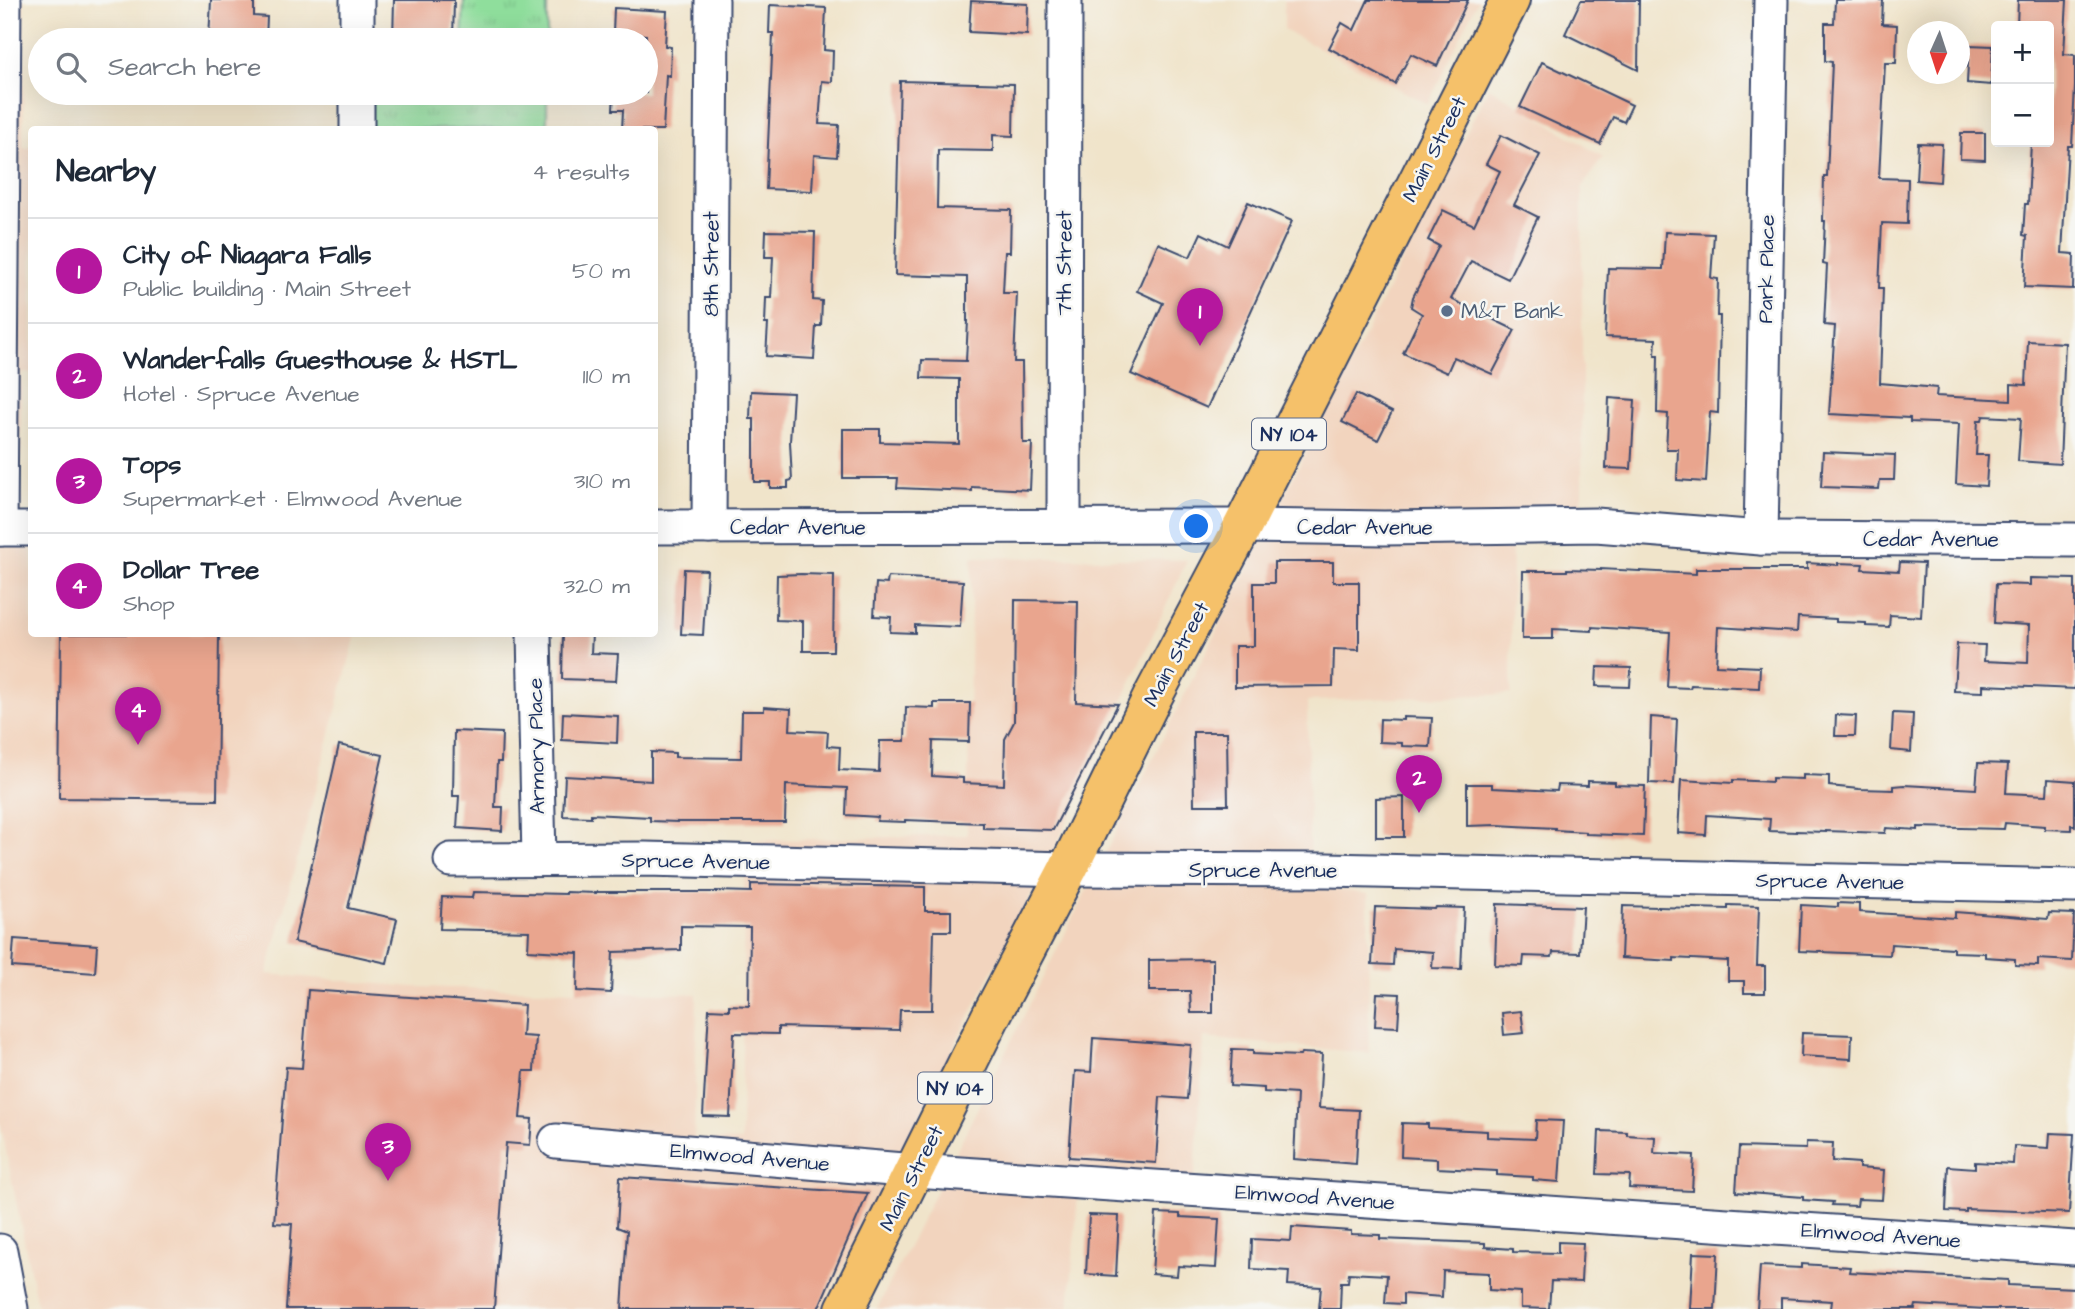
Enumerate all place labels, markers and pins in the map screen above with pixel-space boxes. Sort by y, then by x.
pin: 1 [1177,288,1223,346]
place label: M&T Bank [1461,297,1563,326]
marker: M&T Bank [1439,303,1455,319]
pin: 4 [115,687,161,745]
pin: 2 [1396,755,1442,813]
pin: 3 [365,1123,411,1181]

